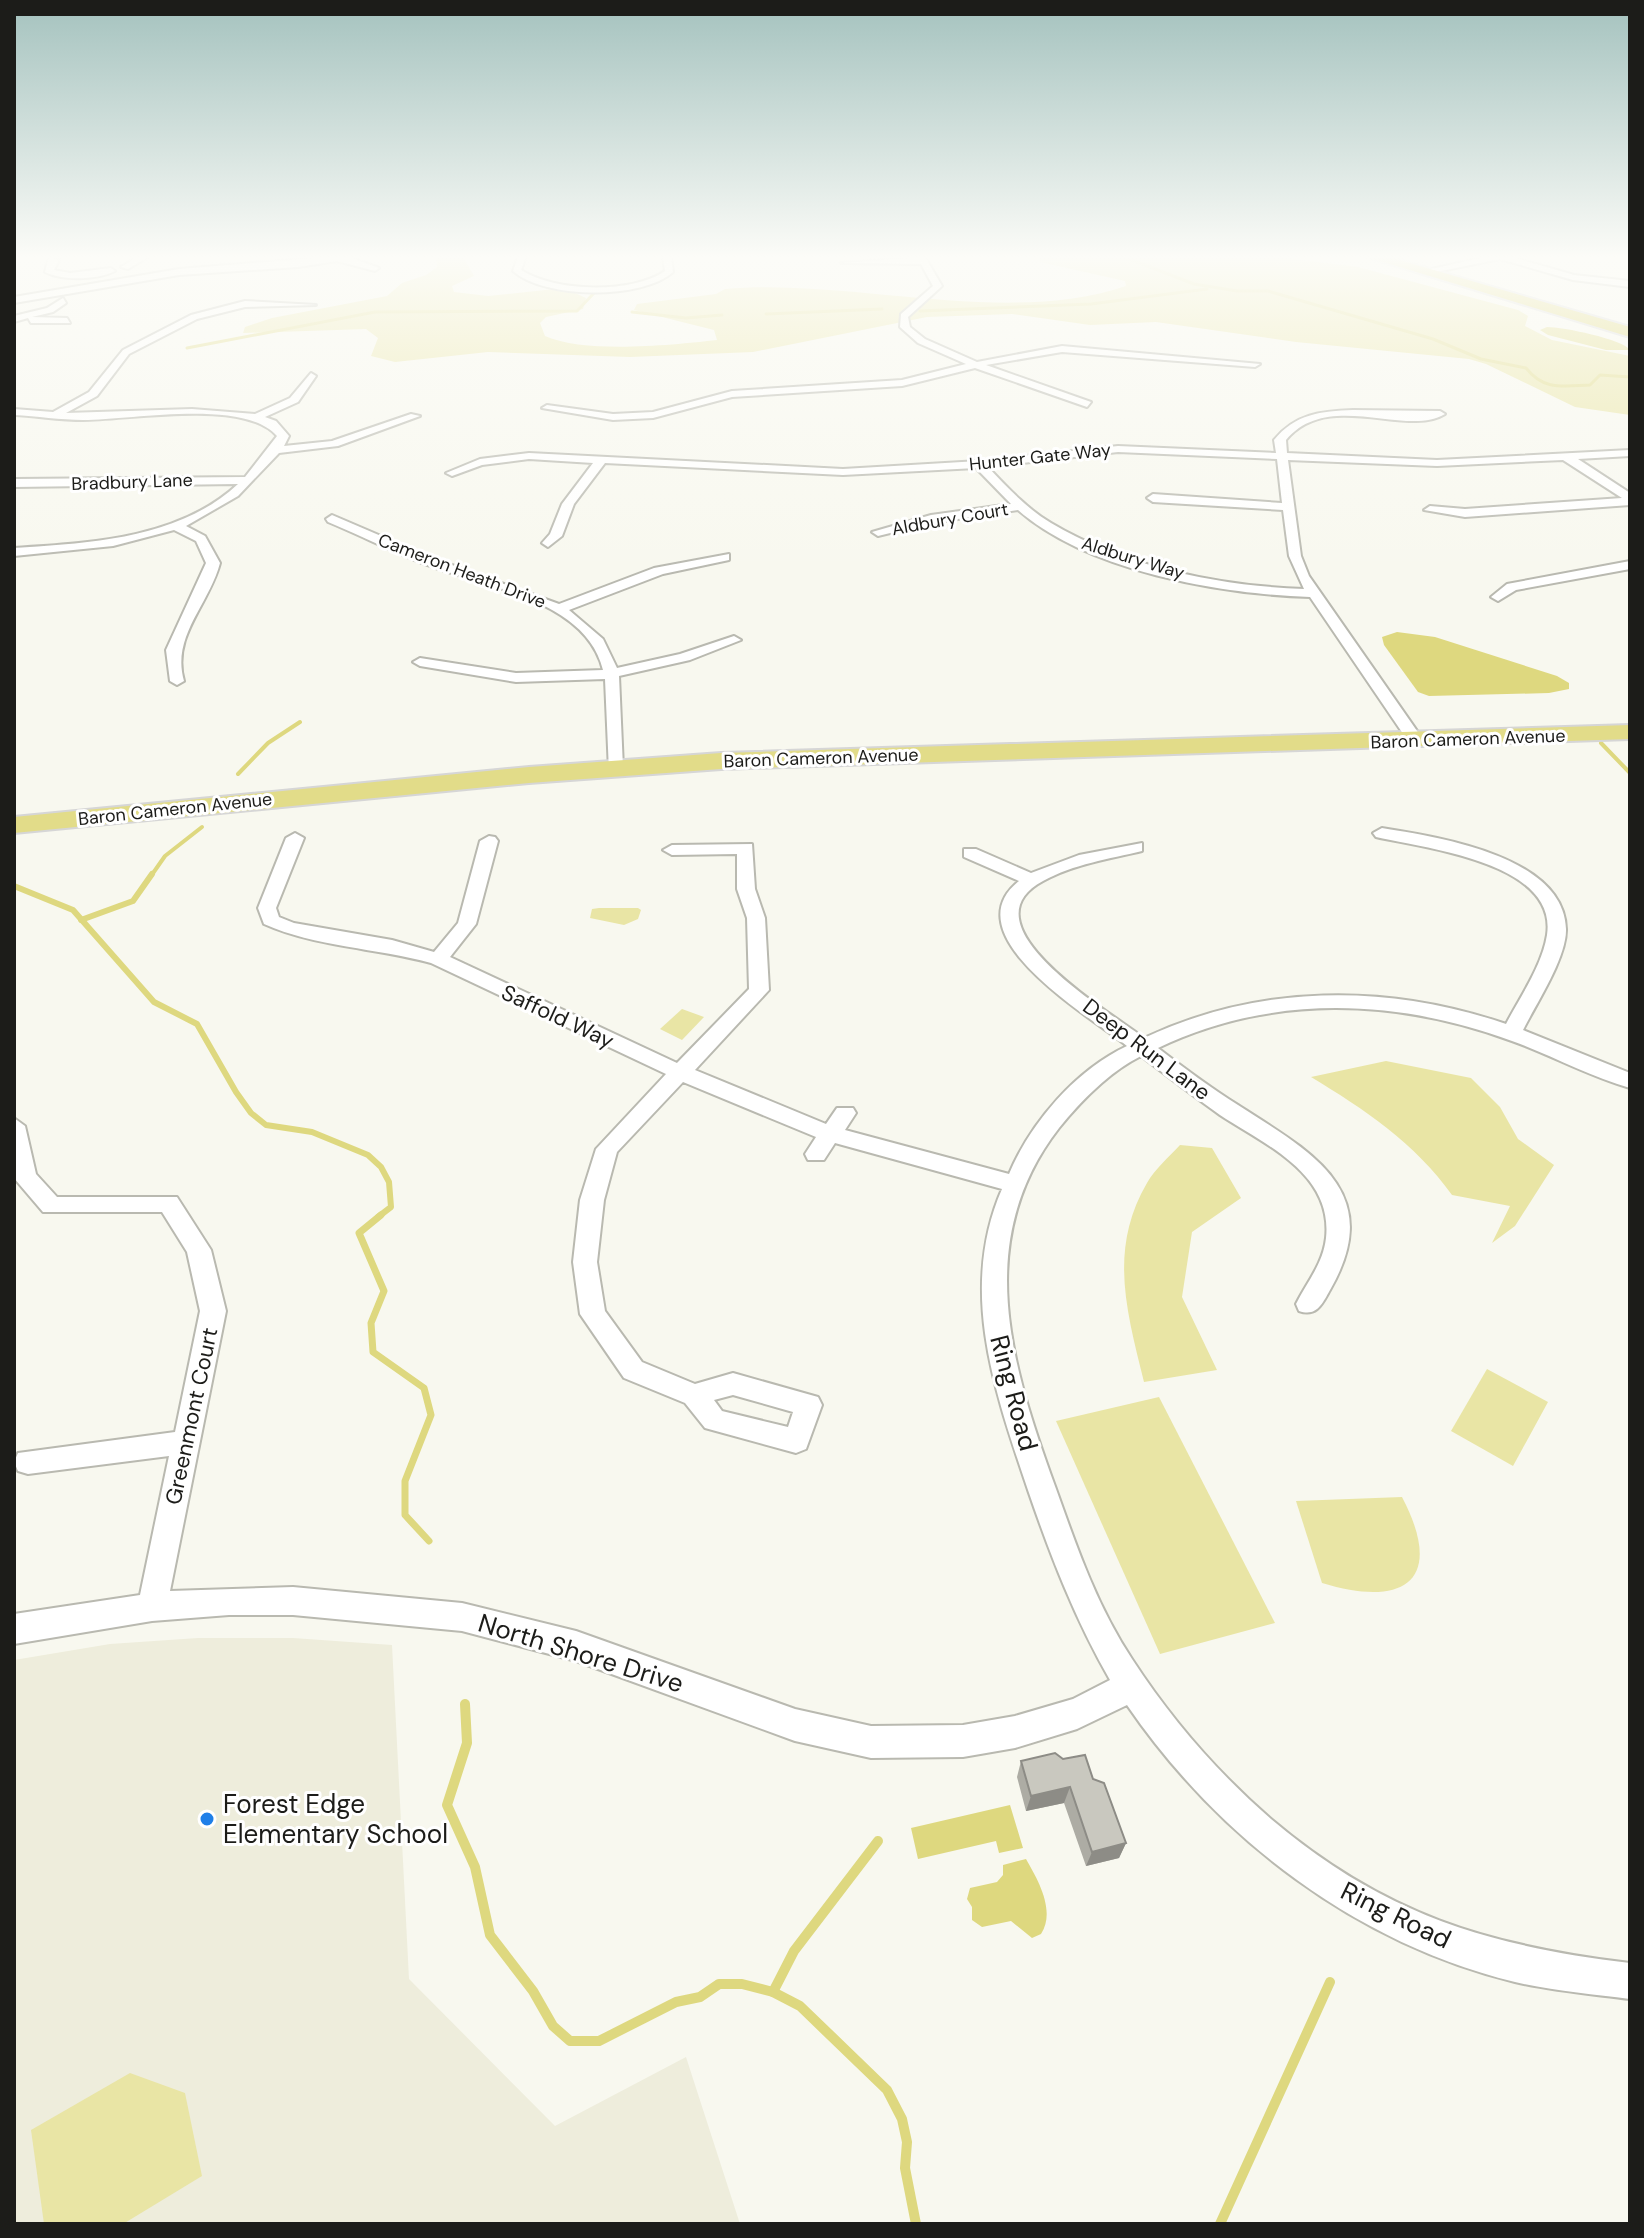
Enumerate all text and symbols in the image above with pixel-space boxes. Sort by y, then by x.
street label: Hunter Gate Way [968,438,1112,476]
street label: Bradbury Lane [71,468,193,496]
street label: Aldbury Court [890,497,1010,541]
street label: Cameron Heath Drive [375,528,549,614]
street label: Aldbury Way [1079,531,1187,585]
street label: Baron Cameron Avenue [1370,724,1566,754]
street label: Baron Cameron Avenue [723,743,919,773]
street label: Baron Cameron Avenue [77,787,273,831]
street label: Saffold Way [497,978,619,1055]
street label: Deep Run Lane [1077,992,1216,1107]
street label: Greenmont Court [159,1325,224,1507]
street label: Ring Road [982,1331,1046,1455]
street label: North Shore Drive [474,1606,688,1700]
place label: Forest Edge Elementary School [223,1787,448,1851]
marker: Forest Edge Elementary School [198,1810,216,1828]
street label: Ring Road [1335,1874,1457,1956]

